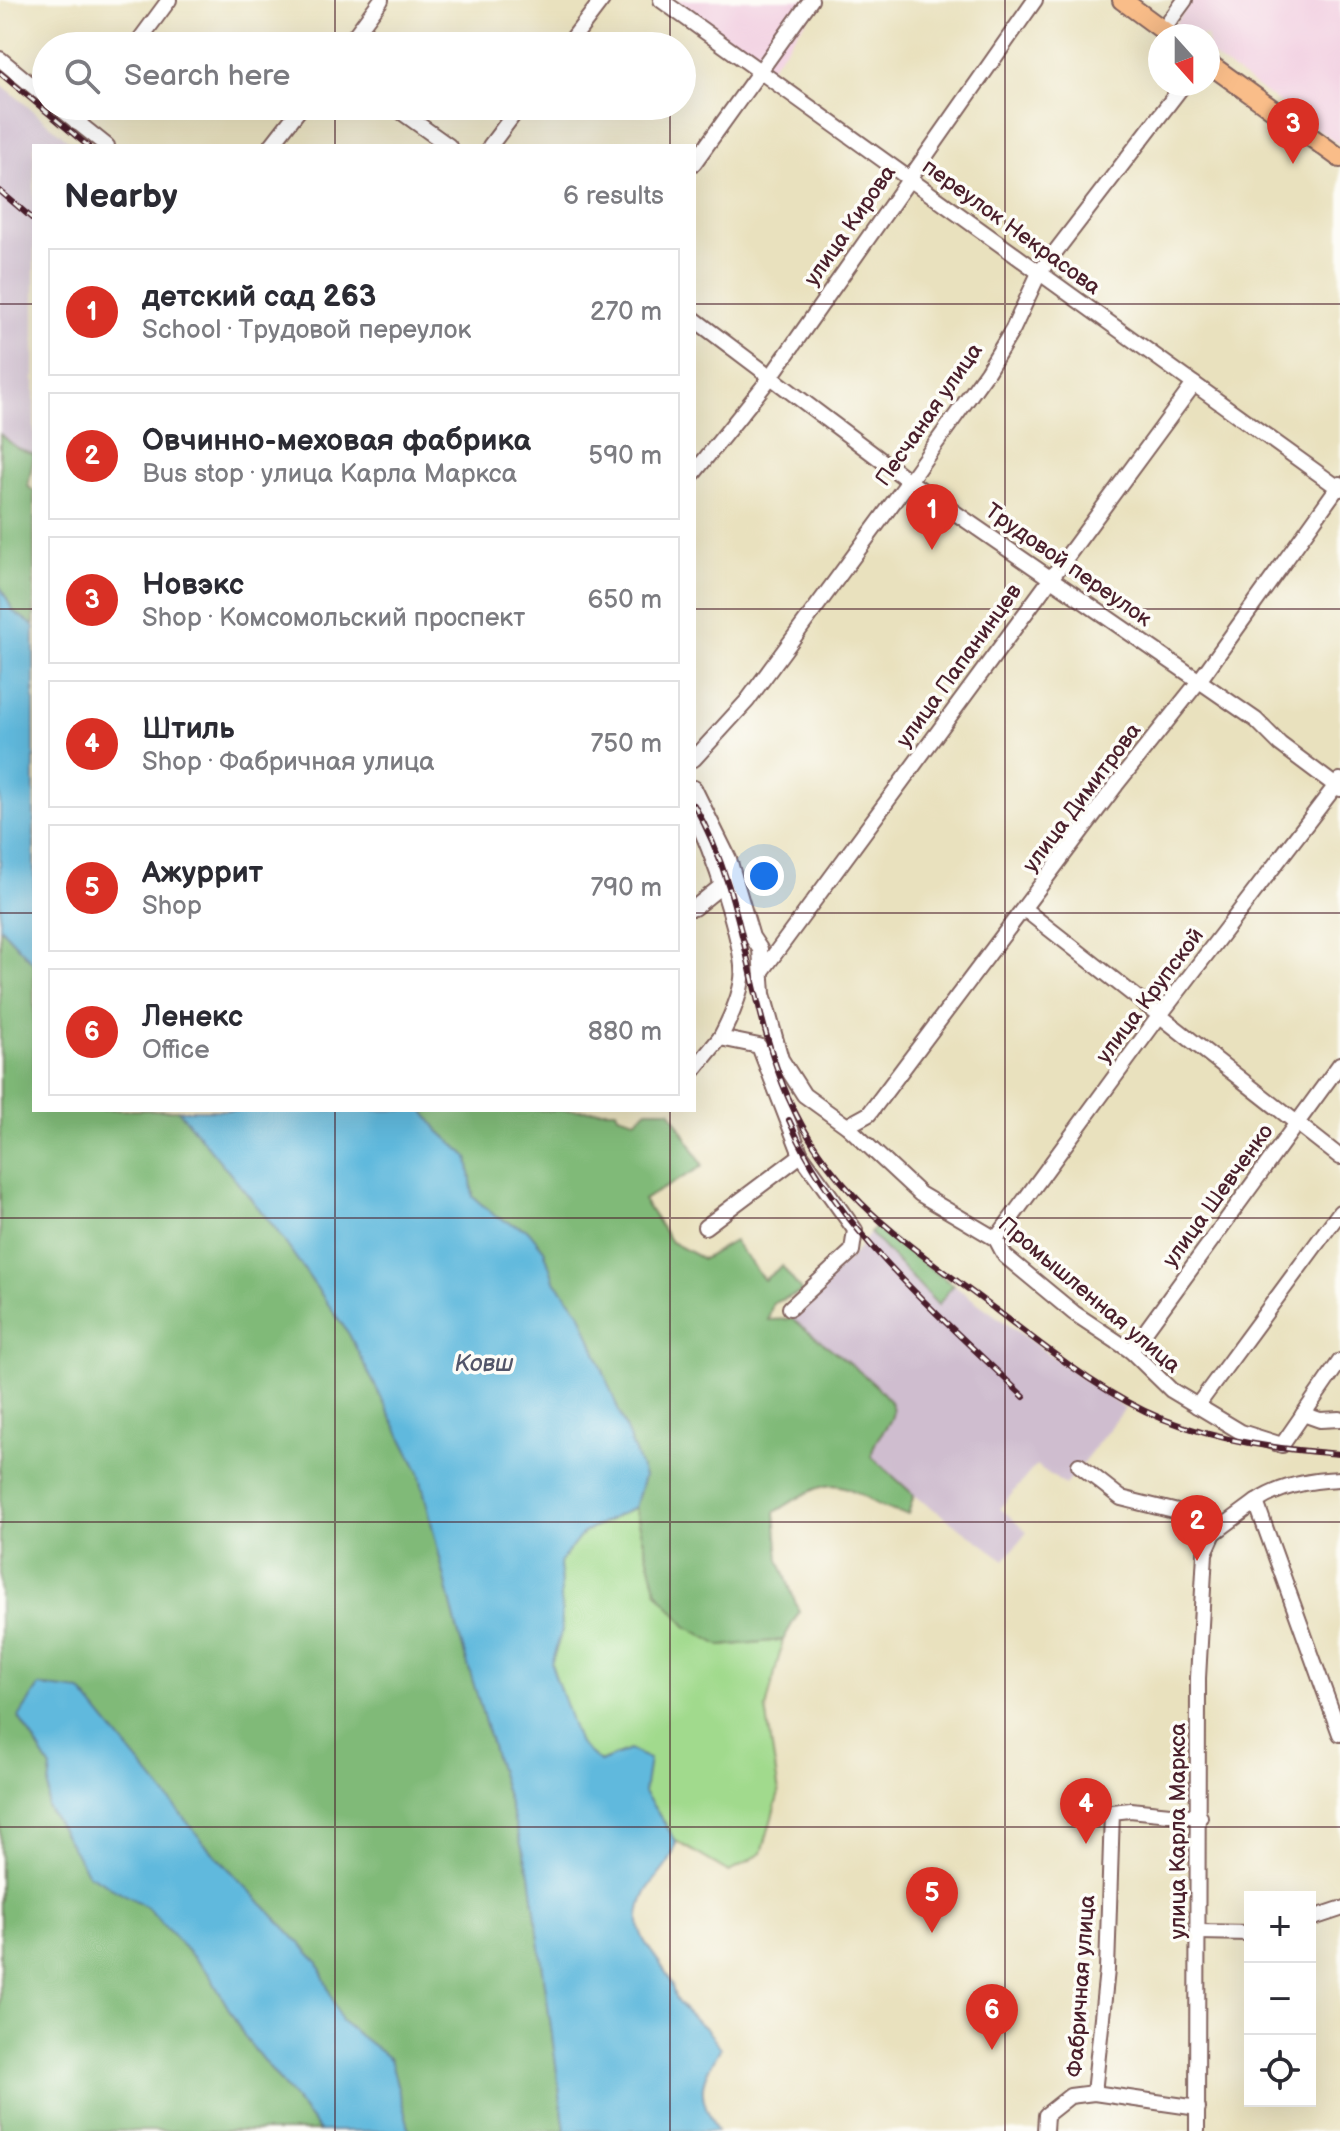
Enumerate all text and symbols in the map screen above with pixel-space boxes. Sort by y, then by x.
north arrow [1148,24,1220,96]
search box [32,32,696,120]
icon: search [60,54,104,98]
text: Search here [124,58,290,94]
pin: 3 [1267,98,1319,164]
street label: переулок Некрасова [917,153,1106,301]
street label: улица Кирова [799,160,902,292]
text: Nearby [64,176,178,217]
text: 6 results [563,181,664,212]
text: детский сад 263 [142,279,376,315]
text: 1 [87,297,97,328]
text: 270 m [590,297,662,328]
text: School · Трудовой переулок [142,315,471,346]
street label: Песчаная улица [870,338,989,492]
text: Овчинно-меховая фабрика [142,423,531,459]
text: 2 [84,441,100,472]
text: 590 m [588,441,662,472]
text: Bus stop · улица Карла Маркса [142,459,517,490]
pin: 1 [906,484,958,550]
street label: Трудовой переулок [980,498,1157,633]
text: Новэкс [142,567,244,603]
street label: улица Папанинцев [891,578,1028,753]
text: 3 [84,585,100,616]
text: 650 m [587,585,662,616]
text: Shop · Комсомольский проспект [142,603,525,634]
text: Штиль [142,711,235,747]
street label: улица Димитрова [1017,718,1147,878]
text: 4 [84,729,100,760]
text: 750 m [591,729,662,760]
text: Shop · Фабричная улица [142,747,435,778]
text: Ажуррит [142,855,263,891]
your location [744,856,784,896]
text: 5 [84,873,100,904]
text: 790 m [590,873,662,904]
text: Shop [142,891,202,922]
street label: улица Крупской [1091,923,1210,1069]
text: Ленекс [142,999,243,1035]
text: 6 [84,1017,100,1048]
text: 880 m [588,1017,662,1048]
text: Office [142,1035,210,1066]
street label: улица Шевченко [1157,1119,1279,1273]
street label: Промышленная улица [993,1211,1186,1379]
water label: Ковш [454,1349,514,1378]
pin: 2 [1171,1495,1223,1561]
street label: улица Карла Маркса [1165,1723,1192,1939]
pin: 4 [1060,1778,1112,1844]
pin: 5 [906,1867,958,1933]
map controls [1244,1891,1316,2107]
button: + [1244,1891,1316,1963]
street label: Фабричная улица [1062,1894,1101,2078]
button: − [1244,1963,1316,2035]
pin: 6 [966,1984,1018,2050]
button: locate [1244,2035,1316,2107]

